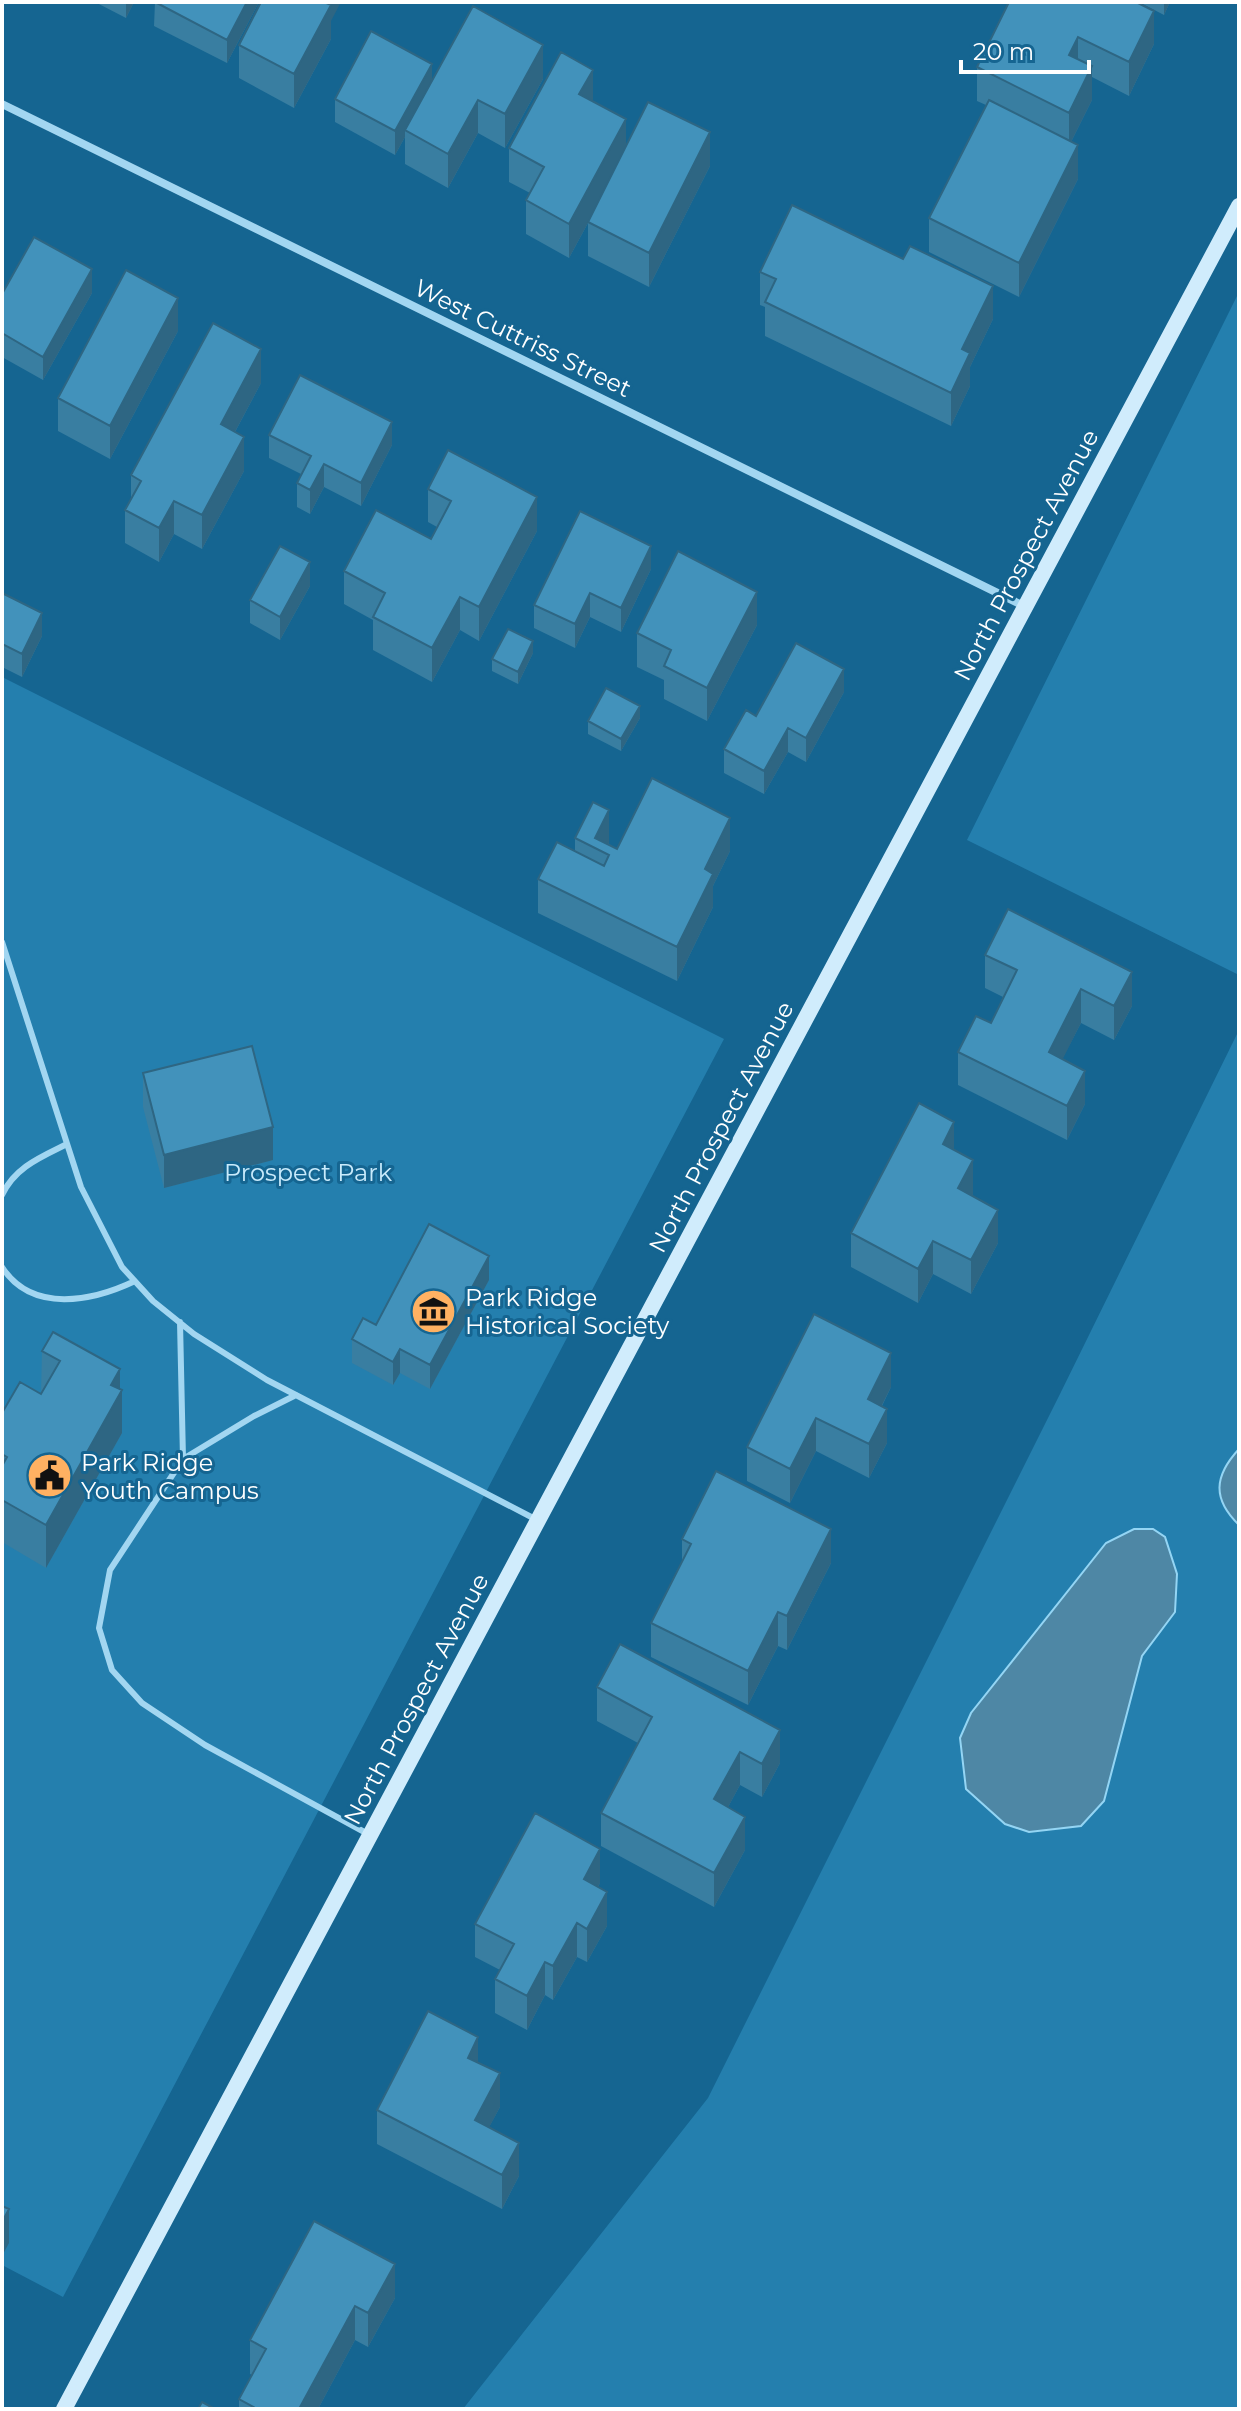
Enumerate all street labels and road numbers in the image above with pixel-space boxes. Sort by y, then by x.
street label: West Cuttriss Street [410,273,636,403]
street label: North Prospect Avenue [947,424,1105,686]
street label: North Prospect Avenue [642,996,800,1258]
street label: North Prospect Avenue [337,1568,495,1830]

